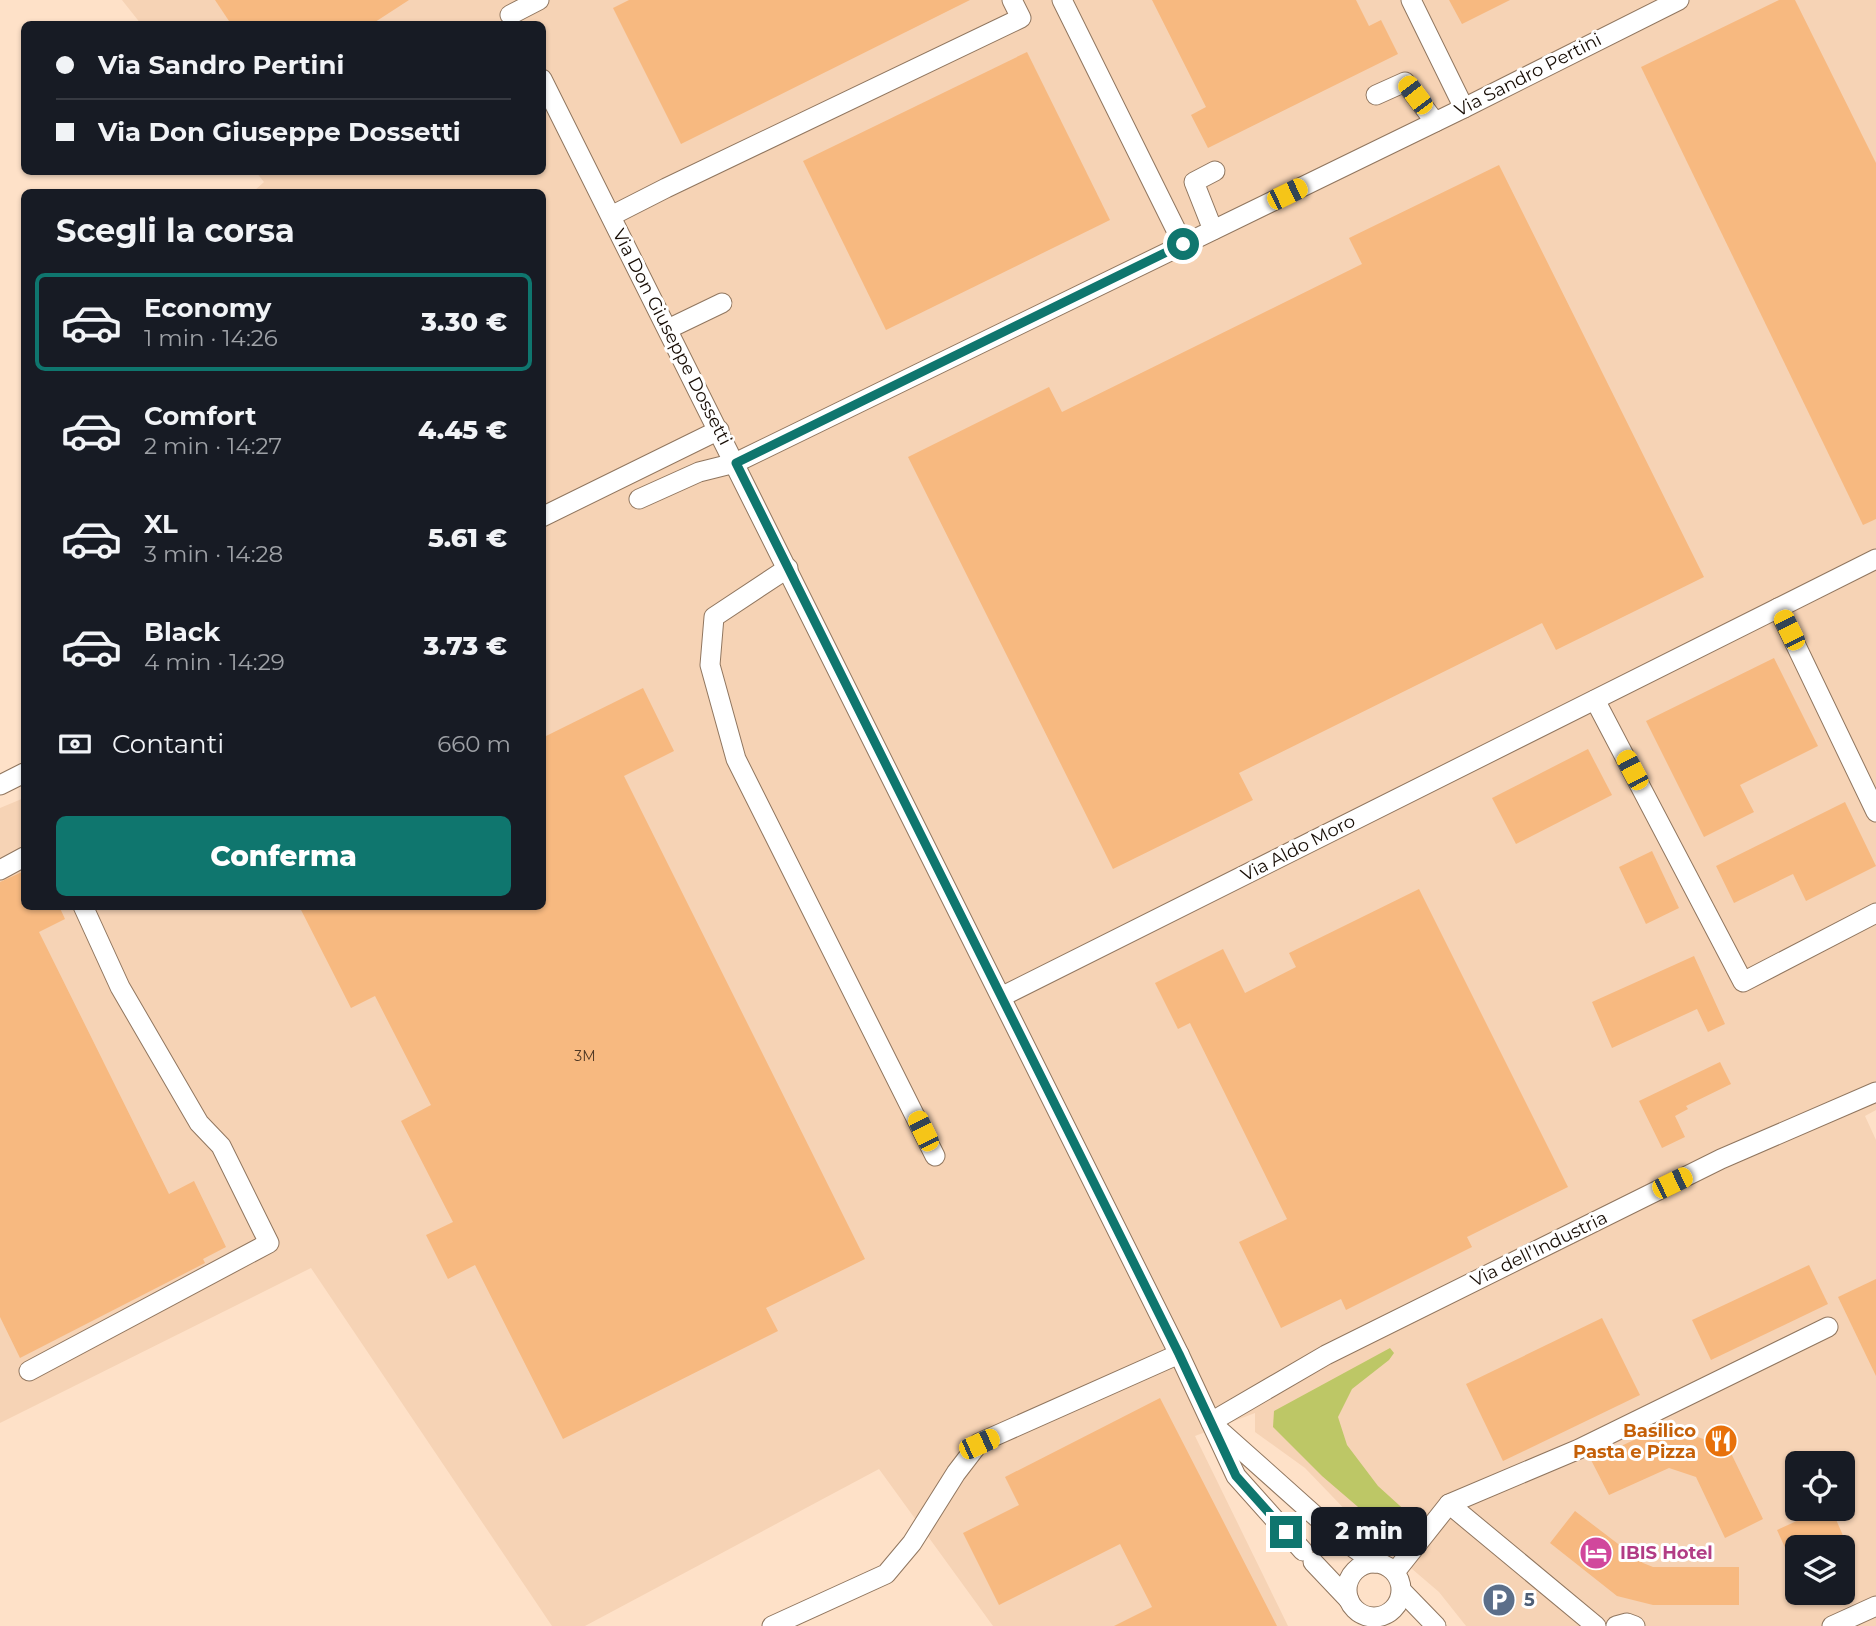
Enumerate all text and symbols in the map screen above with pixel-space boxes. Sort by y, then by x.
street label: Via Sandro Pertini [1451,28,1605,122]
text: Via Sandro Pertini [98,49,344,81]
car [1394,72,1437,118]
text: Via Don Giuseppe Dossetti [98,116,461,148]
car [1264,175,1311,213]
text: Scegli la corsa [56,211,295,250]
street label: Via Don Giuseppe Dossetti [608,225,736,449]
route start [1167,228,1199,260]
icon: car [60,291,123,354]
text: Economy [144,292,271,324]
text: 3.30 € [421,306,507,338]
text: 1 min · 14:26 [144,324,278,352]
icon: car [60,399,123,462]
text: Comfort [144,400,256,432]
text: 4.45 € [418,414,507,446]
text: 2 min · 14:27 [144,432,282,460]
icon: car [60,507,123,570]
text: XL [144,508,178,540]
text: 5.61 € [428,522,507,554]
text: 3 min · 14:28 [144,540,283,568]
car [1771,607,1808,653]
icon: car [60,615,123,678]
text: Black [144,616,220,648]
text: 3.73 € [424,630,507,662]
text: 4 min · 14:29 [144,648,285,676]
icon: cash [56,725,94,763]
text: Contanti [112,728,224,760]
text: 660 m [437,730,511,758]
car [1613,747,1652,793]
street label: Via Aldo Moro [1237,810,1359,886]
button: Conferma [56,816,511,896]
house number: 3M [574,1047,596,1065]
car [905,1108,942,1154]
car [1649,1164,1696,1202]
street label: Via dell’Industria [1467,1206,1611,1292]
place label: Basilico Pasta e Pizza [1573,1420,1696,1463]
restaurant icon: Basilico Pasta e Pizza [1702,1422,1740,1460]
car [956,1426,1003,1462]
map controls [1785,1451,1855,1605]
button: locate [1785,1451,1855,1521]
callout: 2 min [1310,1508,1426,1556]
route end [1270,1516,1302,1548]
text: 2 min [1335,1517,1403,1545]
hotel icon: IBIS Hotel [1577,1534,1615,1572]
button: layers [1785,1535,1855,1605]
place label: IBIS Hotel [1620,1542,1713,1564]
parking icon: 5 [1480,1581,1518,1619]
place label: 5 [1524,1589,1535,1611]

